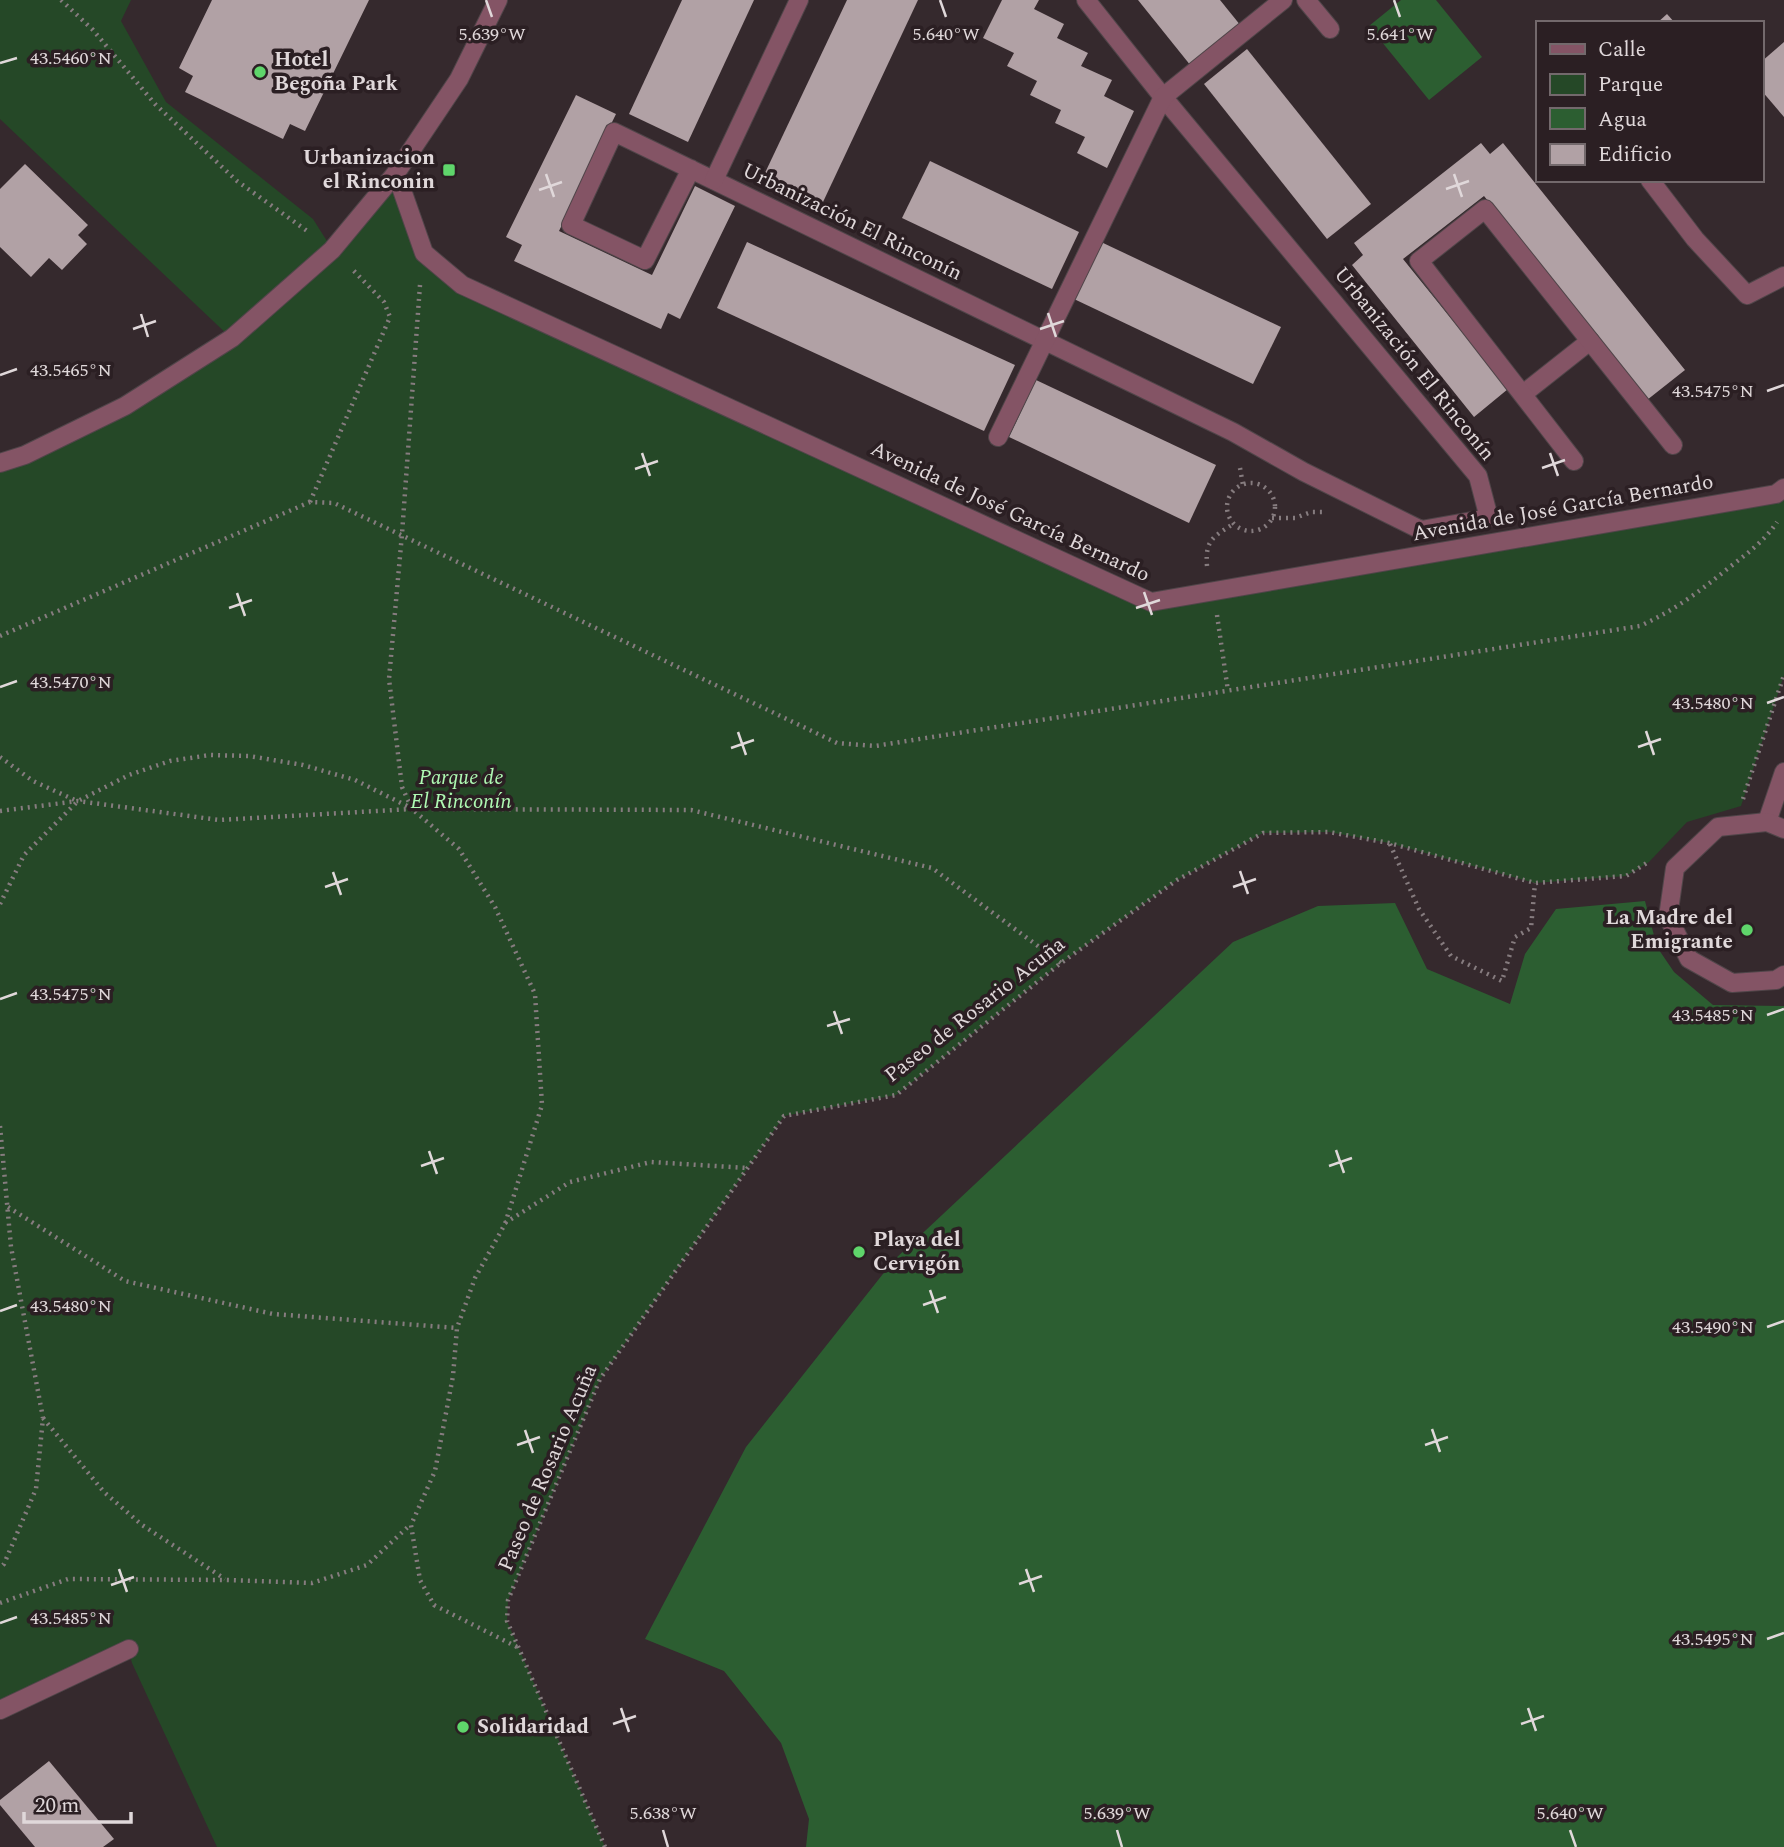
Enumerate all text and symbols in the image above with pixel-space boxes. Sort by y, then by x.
text: 5.639°W [458,21,526,48]
text: 5.640°W [912,21,980,48]
text: 5.641°W [1366,21,1434,48]
legend [1536,21,1763,182]
text: Calle [1598,34,1646,66]
place label: Hotel Begoña Park [274,44,398,100]
text: 43.5460°N [30,45,112,72]
marker: Hotel Begoña Park [252,64,268,80]
text: Parque [1598,69,1663,101]
text: Agua [1598,104,1648,136]
text: Edificio [1598,139,1672,171]
place label: Urbanizacion el Rinconin [303,142,435,198]
street label: Urbanización El Rinconín [736,155,968,289]
marker: Urbanizacion el Rinconin [441,162,457,178]
street label: Urbanización El Rinconín [1326,260,1502,468]
text: 43.5465°N [30,357,112,384]
text: 43.5475°N [1672,378,1754,405]
street label: Avenida de José García Bernardo [865,433,1155,591]
street label: Avenida de José García Bernardo [1410,466,1716,550]
text: 43.5470°N [30,669,112,696]
text: 43.5480°N [1672,690,1754,717]
park label: Parque de El Rinconín [410,762,512,818]
place label: La Madre del Emigrante [1605,902,1733,958]
marker: La Madre del Emigrante [1739,922,1755,938]
street label: Paseo de Rosario Acuña [878,929,1073,1091]
text: 43.5475°N [30,981,112,1008]
text: 43.5485°N [1672,1002,1754,1029]
place label: Playa del Cervigón [873,1224,961,1280]
marker: Playa del Cervigón [851,1244,867,1260]
text: 43.5480°N [30,1293,112,1320]
text: 43.5490°N [1672,1314,1754,1341]
street label: Paseo de Rosario Acuña [490,1359,606,1576]
text: 43.5485°N [30,1605,112,1632]
text: 43.5495°N [1672,1626,1754,1653]
place label: Solidaridad [477,1711,589,1743]
marker: Solidaridad [455,1719,471,1735]
scale bar [24,1780,131,1824]
text: 20 m [35,1790,79,1822]
text: 5.638°W [629,1800,697,1827]
text: 5.639°W [1083,1800,1151,1827]
text: 5.640°W [1536,1800,1604,1827]

